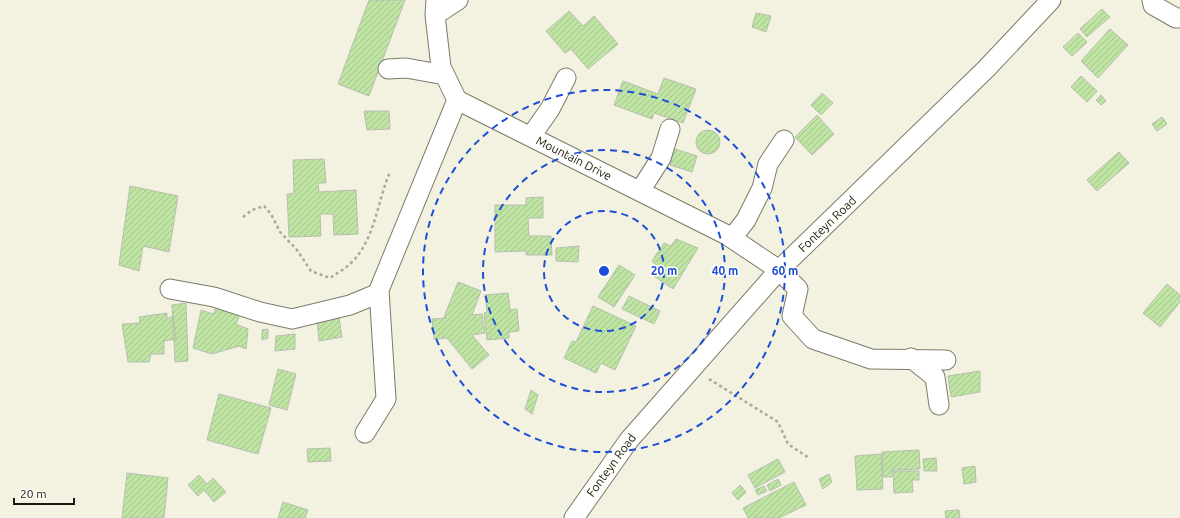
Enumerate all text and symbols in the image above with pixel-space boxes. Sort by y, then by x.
street label: Mountain Drive [534,133,614,183]
street label: Fonteyn Road [796,193,858,255]
centre of rings [597,264,611,278]
text: 20 m [651,264,677,277]
text: 40 m [712,264,738,277]
text: 60 m [772,264,798,277]
street label: Fonteyn Road [584,431,638,499]
scale bar [14,480,74,506]
text: 20 m [20,487,47,500]

